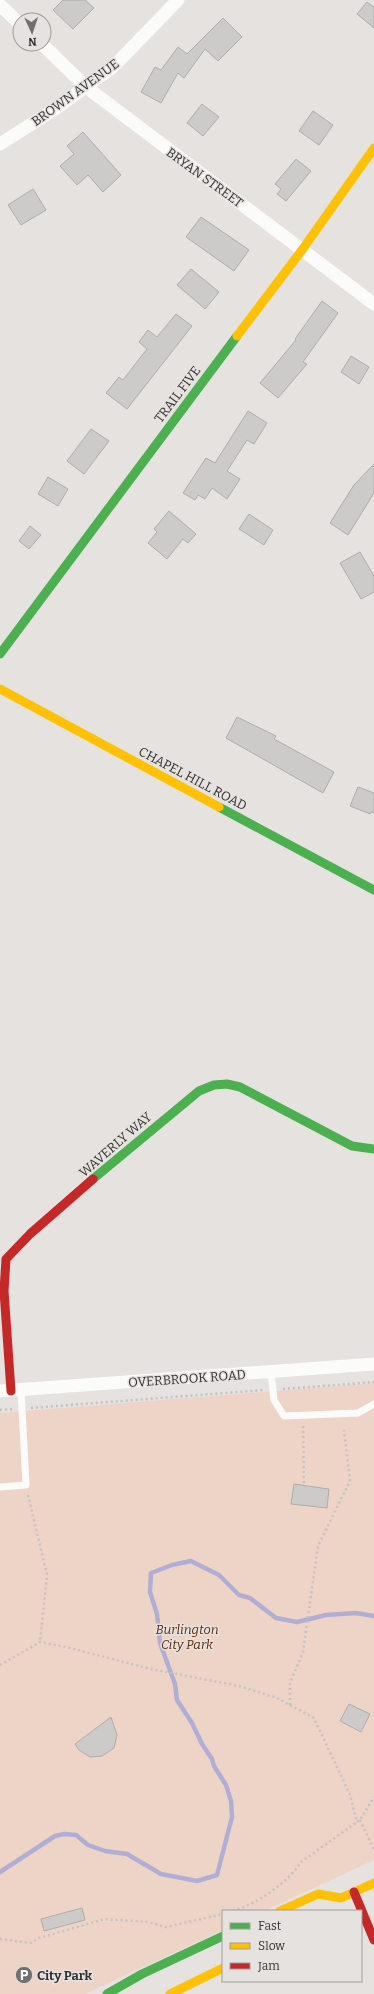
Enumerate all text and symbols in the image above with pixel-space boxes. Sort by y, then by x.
north arrow [12,12,52,52]
text: N [27,35,37,48]
street label: BROWN AVENUE [29,56,122,129]
street label: BRYAN STREET [163,145,246,211]
street label: TRAIL FIVE [151,363,204,426]
street label: CHAPEL HILL ROAD [136,744,249,813]
street label: WAVERLY WAY [76,1108,155,1180]
street label: OVERBROOK ROAD [128,1367,246,1390]
park label: Burlington City Park [156,1622,219,1652]
legend [222,1910,362,1982]
text: Fast [258,1919,282,1933]
text: Slow [258,1939,285,1953]
text: Jam [257,1959,280,1973]
parking icon: City Park [14,1965,34,1985]
place label: City Park [37,1968,93,1983]

